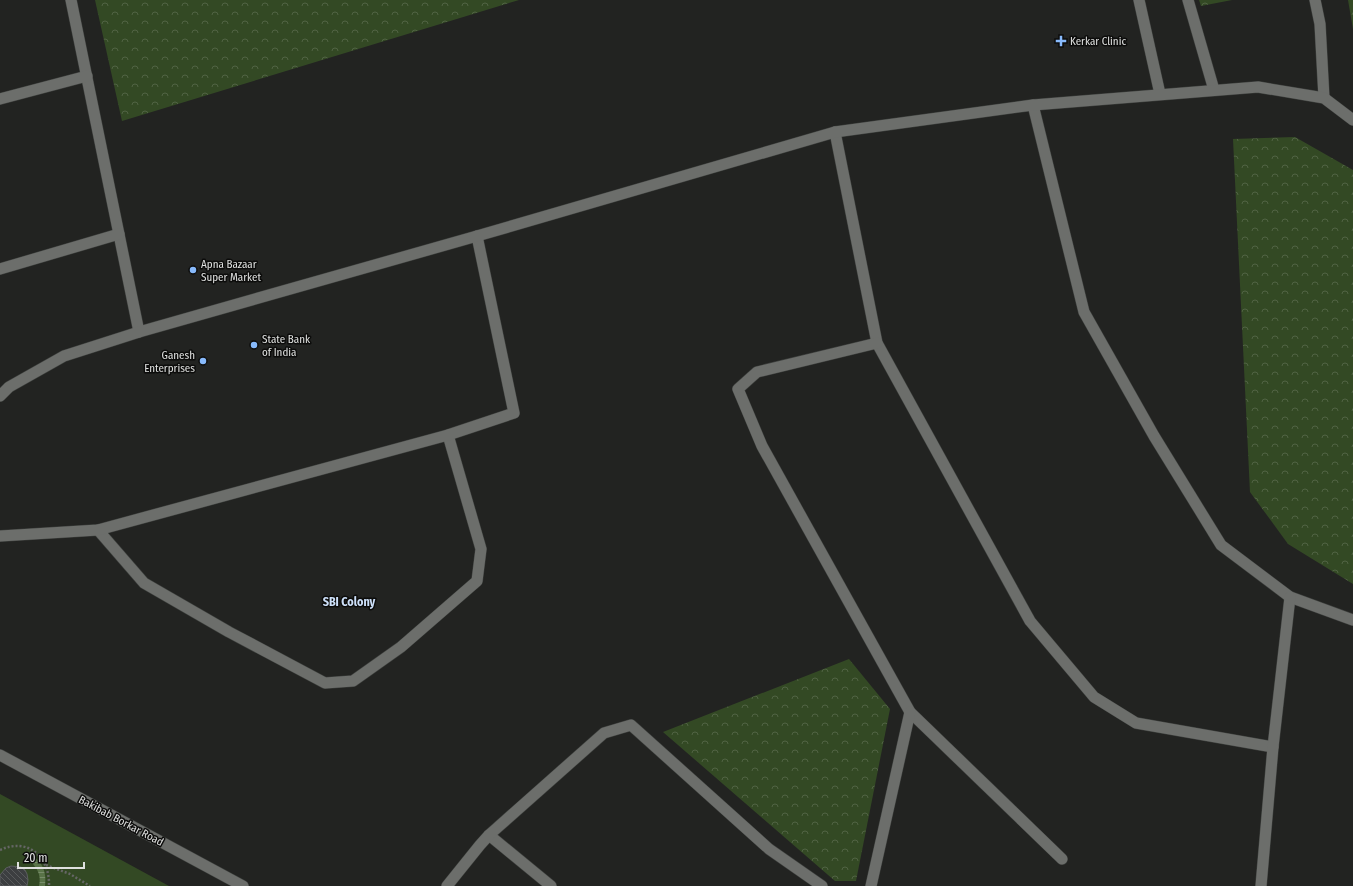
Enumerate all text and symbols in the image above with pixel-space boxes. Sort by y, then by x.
marker: Kerkar Clinic [1055,35,1067,47]
place label: Kerkar Clinic [1070,35,1126,48]
place label: Apna Bazaar Super Market [201,258,261,284]
marker: Apna Bazaar Super Market [188,265,198,275]
place label: State Bank of India [262,333,311,359]
marker: State Bank of India [249,340,259,350]
place label: Ganesh Enterprises [144,349,195,375]
marker: Ganesh Enterprises [198,356,208,366]
district label: SBI Colony [323,595,376,609]
street label: Bakibab Borkar Road [76,793,166,849]
scale bar [18,844,84,870]
text: 20 m [24,851,48,865]

